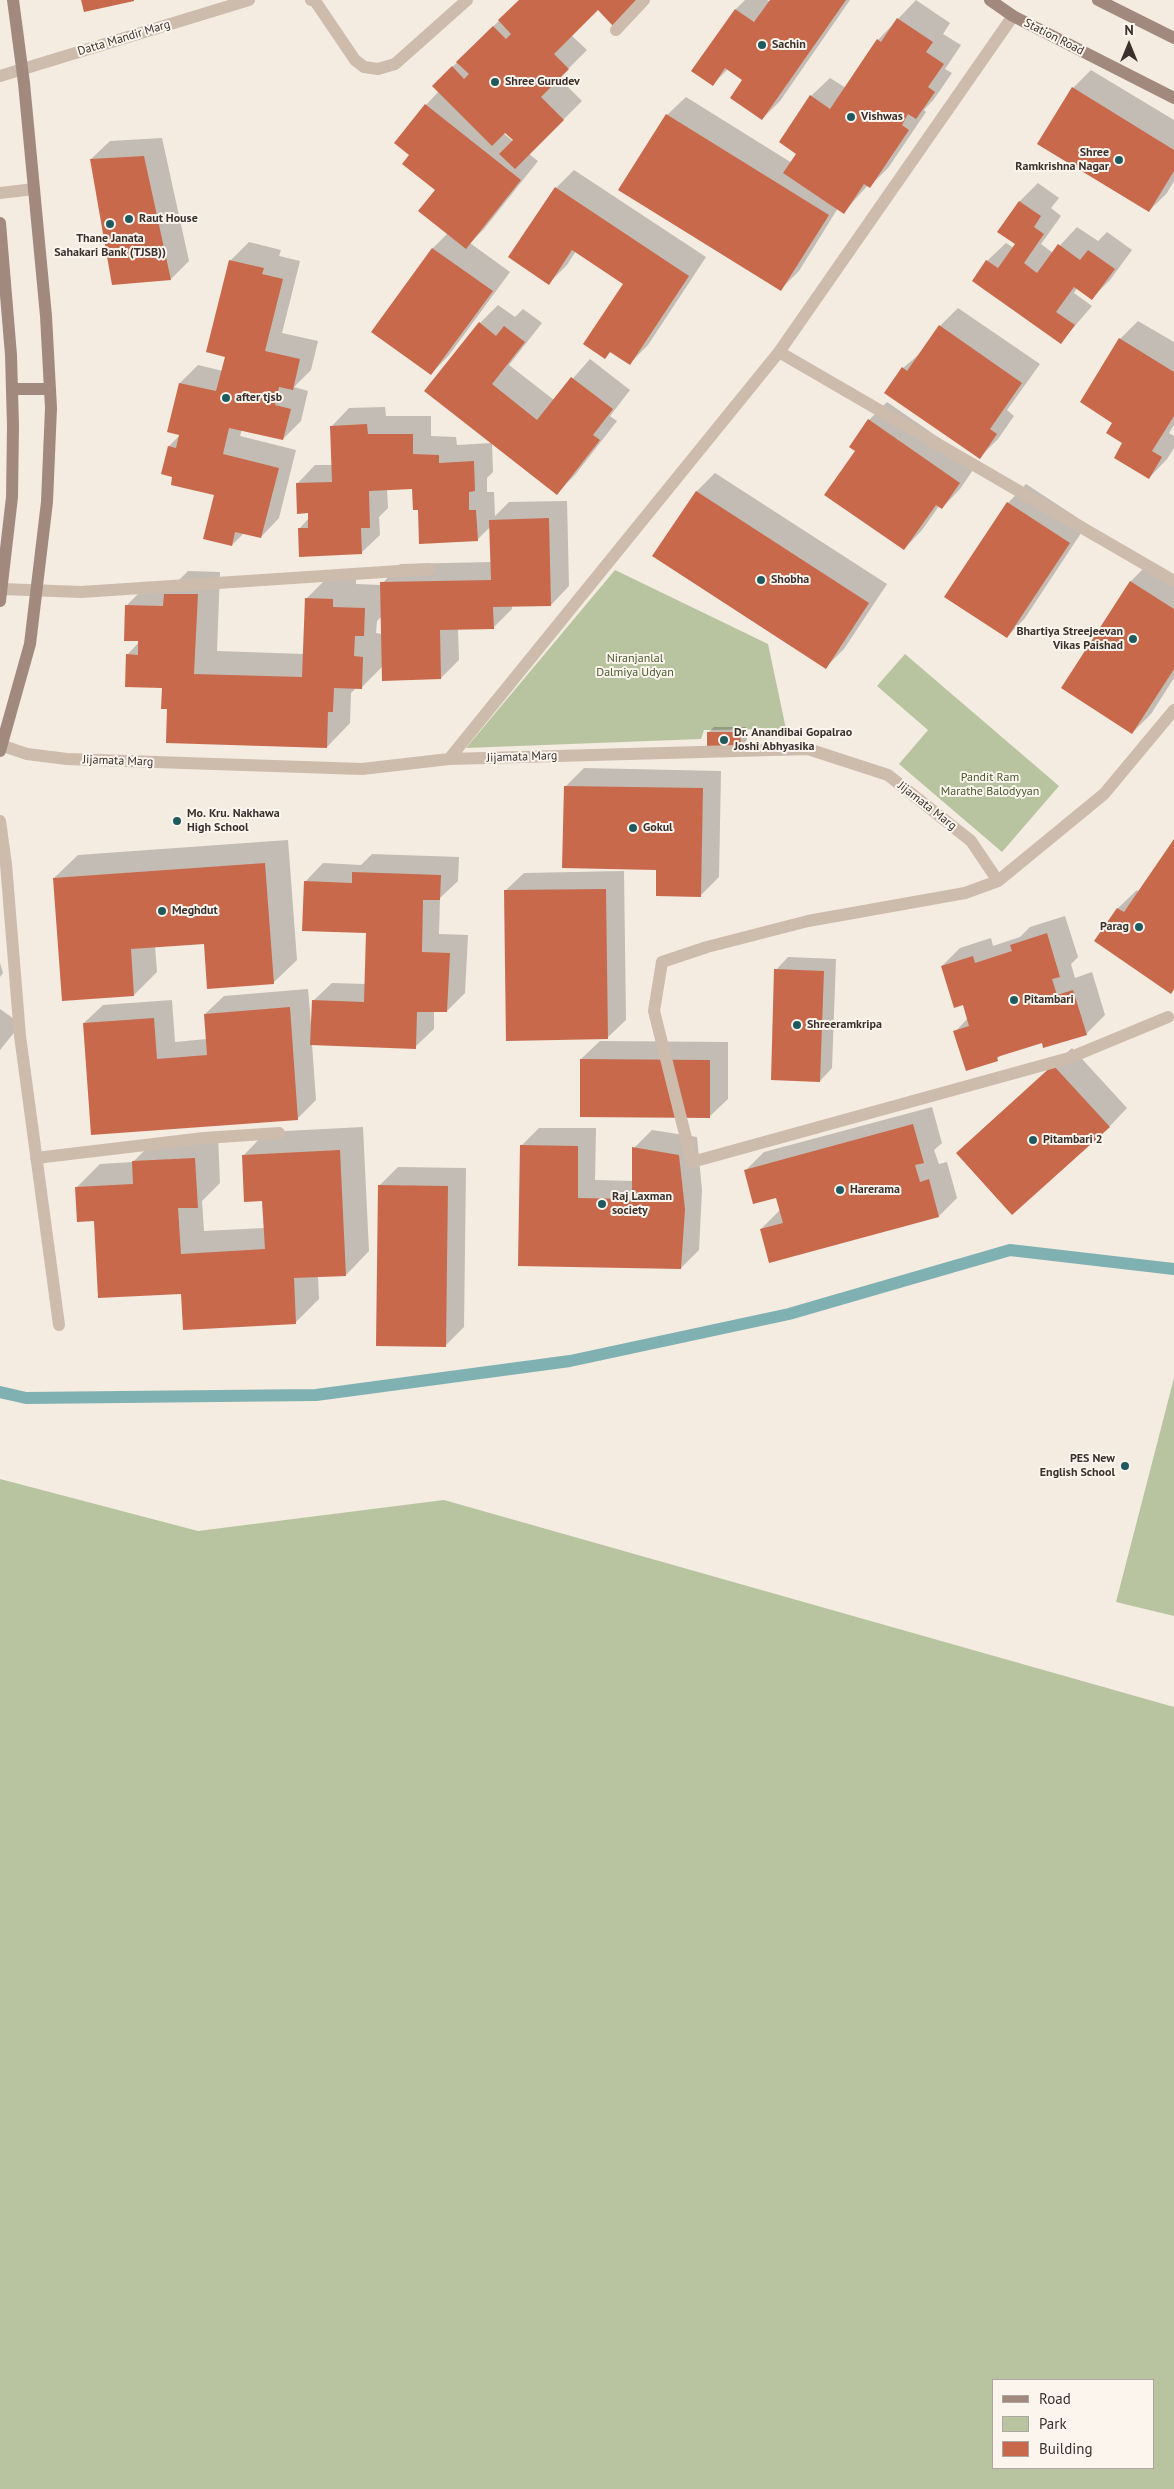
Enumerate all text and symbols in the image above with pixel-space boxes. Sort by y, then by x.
street label: Station Road [1022,16,1086,58]
street label: Datta Mandir Marg [76,17,172,59]
north arrow [1104,20,1154,70]
text: N [1124,21,1134,39]
place label: Sachin [772,38,806,52]
marker: Sachin [756,39,768,51]
place label: Shree Gurudev [505,75,580,89]
marker: Shree Gurudev [489,76,501,88]
place label: Vishwas [861,110,903,124]
marker: Vishwas [845,111,857,123]
place label: Shree Ramkrishna Nagar [1015,146,1109,174]
marker: Shree Ramkrishna Nagar [1113,154,1125,166]
place label: Raut House [139,212,198,226]
marker: Raut House [123,213,135,225]
marker: Thane Janata Sahakari Bank (TJSB)) [104,218,116,230]
place label: Thane Janata Sahakari Bank (TJSB)) [54,232,166,260]
place label: after tjsb [236,391,282,405]
marker: after tjsb [220,392,232,404]
place label: Shobha [771,573,809,587]
marker: Shobha [755,574,767,586]
place label: Bhartiya Streejeevan Vikas Paishad [1016,625,1123,653]
marker: Bhartiya Streejeevan Vikas Paishad [1127,633,1139,645]
park label: Niranjanlal Dalmiya Udyan [596,652,674,680]
place label: Dr. Anandibai Gopalrao Joshi Abhyasika [734,726,852,754]
marker: Dr. Anandibai Gopalrao Joshi Abhyasika [718,734,730,746]
street label: Jijamata Marg [486,749,558,765]
street label: Jijamata Marg [82,753,154,769]
park label: Pandit Ram Marathe Balodyyan [941,771,1039,799]
street label: Jijamata Marg [895,779,959,833]
place label: Mo. Kru. Nakhawa High School [187,807,280,835]
marker: Mo. Kru. Nakhawa High School [171,815,183,827]
place label: Gokul [643,821,673,835]
marker: Gokul [627,822,639,834]
place label: Meghdut [172,904,218,918]
marker: Meghdut [156,905,168,917]
place label: Parag [1100,920,1129,934]
marker: Parag [1133,921,1145,933]
place label: Pitambari [1024,993,1074,1007]
marker: Pitambari [1008,994,1020,1006]
place label: Shreeramkripa [807,1018,882,1032]
marker: Shreeramkripa [791,1019,803,1031]
place label: Pitambari 2 [1043,1133,1103,1147]
marker: Pitambari 2 [1027,1134,1039,1146]
place label: Harerama [850,1183,900,1197]
marker: Harerama [834,1184,846,1196]
place label: Raj Laxman society [612,1190,672,1218]
marker: Raj Laxman society [596,1198,608,1210]
place label: PES New English School [1040,1452,1115,1480]
marker: PES New English School [1119,1460,1131,1472]
legend [992,2379,1154,2469]
text: Road [1039,2389,1071,2408]
text: Park [1039,2414,1067,2433]
text: Building [1039,2439,1093,2458]

